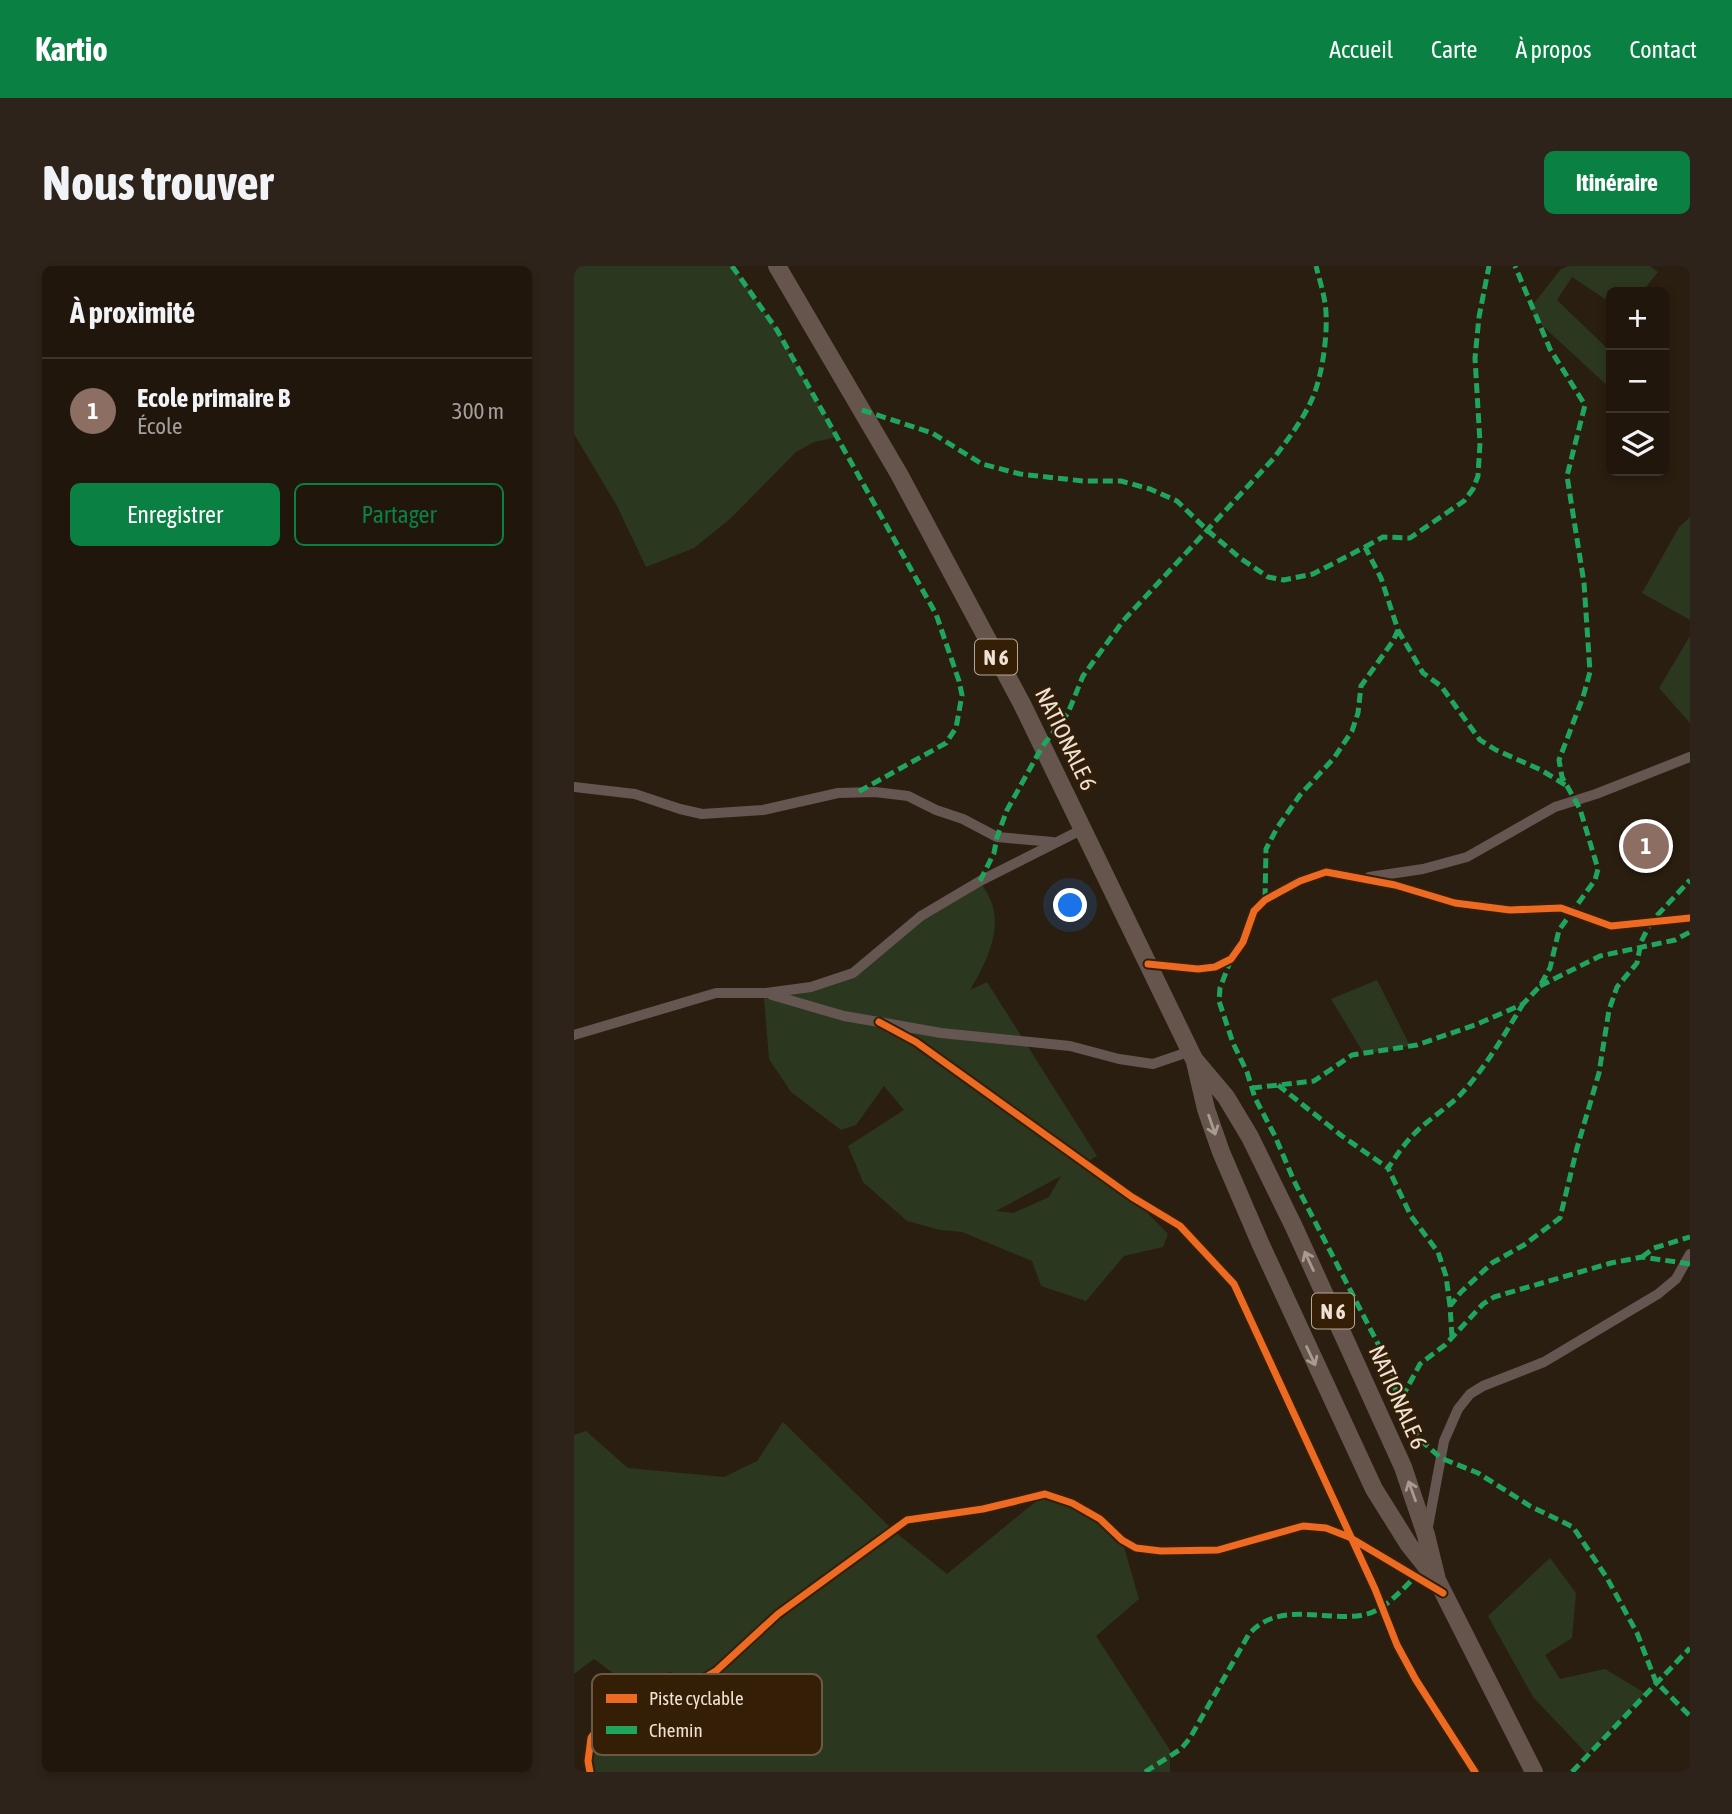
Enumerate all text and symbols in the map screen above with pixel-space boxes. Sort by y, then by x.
text: Kartio [35,30,108,68]
text: Accueil [1329,36,1393,63]
text: Carte [1431,36,1477,63]
text: À propos [1515,36,1591,63]
text: Contact [1629,36,1697,63]
button: Itinéraire [1544,151,1690,214]
text: Nous trouver [42,154,273,210]
map controls [1606,287,1669,476]
button: + [1606,287,1669,350]
text: À proximité [70,295,195,329]
button: − [1606,350,1669,413]
text: Ecole primaire B [137,383,290,413]
text: 1 [88,398,98,424]
text: 300 m [452,398,504,424]
text: École [137,413,182,439]
button: layers [1606,413,1669,476]
button: Enregistrer [70,483,280,546]
button: Partager [294,483,504,546]
road number: N 6 [975,640,1017,674]
street label: NATIONALE 6 [1030,683,1102,795]
pin: 1 [1623,820,1669,872]
your location [1053,888,1087,922]
one-way arrow [1207,1113,1219,1135]
one-way arrow [1302,1250,1315,1272]
road number: N 6 [1312,1294,1354,1328]
street label: NATIONALE 6 [1364,1341,1432,1453]
one-way arrow [1305,1345,1319,1366]
one-way arrow [1405,1480,1417,1502]
legend [592,1674,822,1755]
text: Piste cyclable [649,1687,744,1709]
text: Chemin [649,1719,703,1741]

